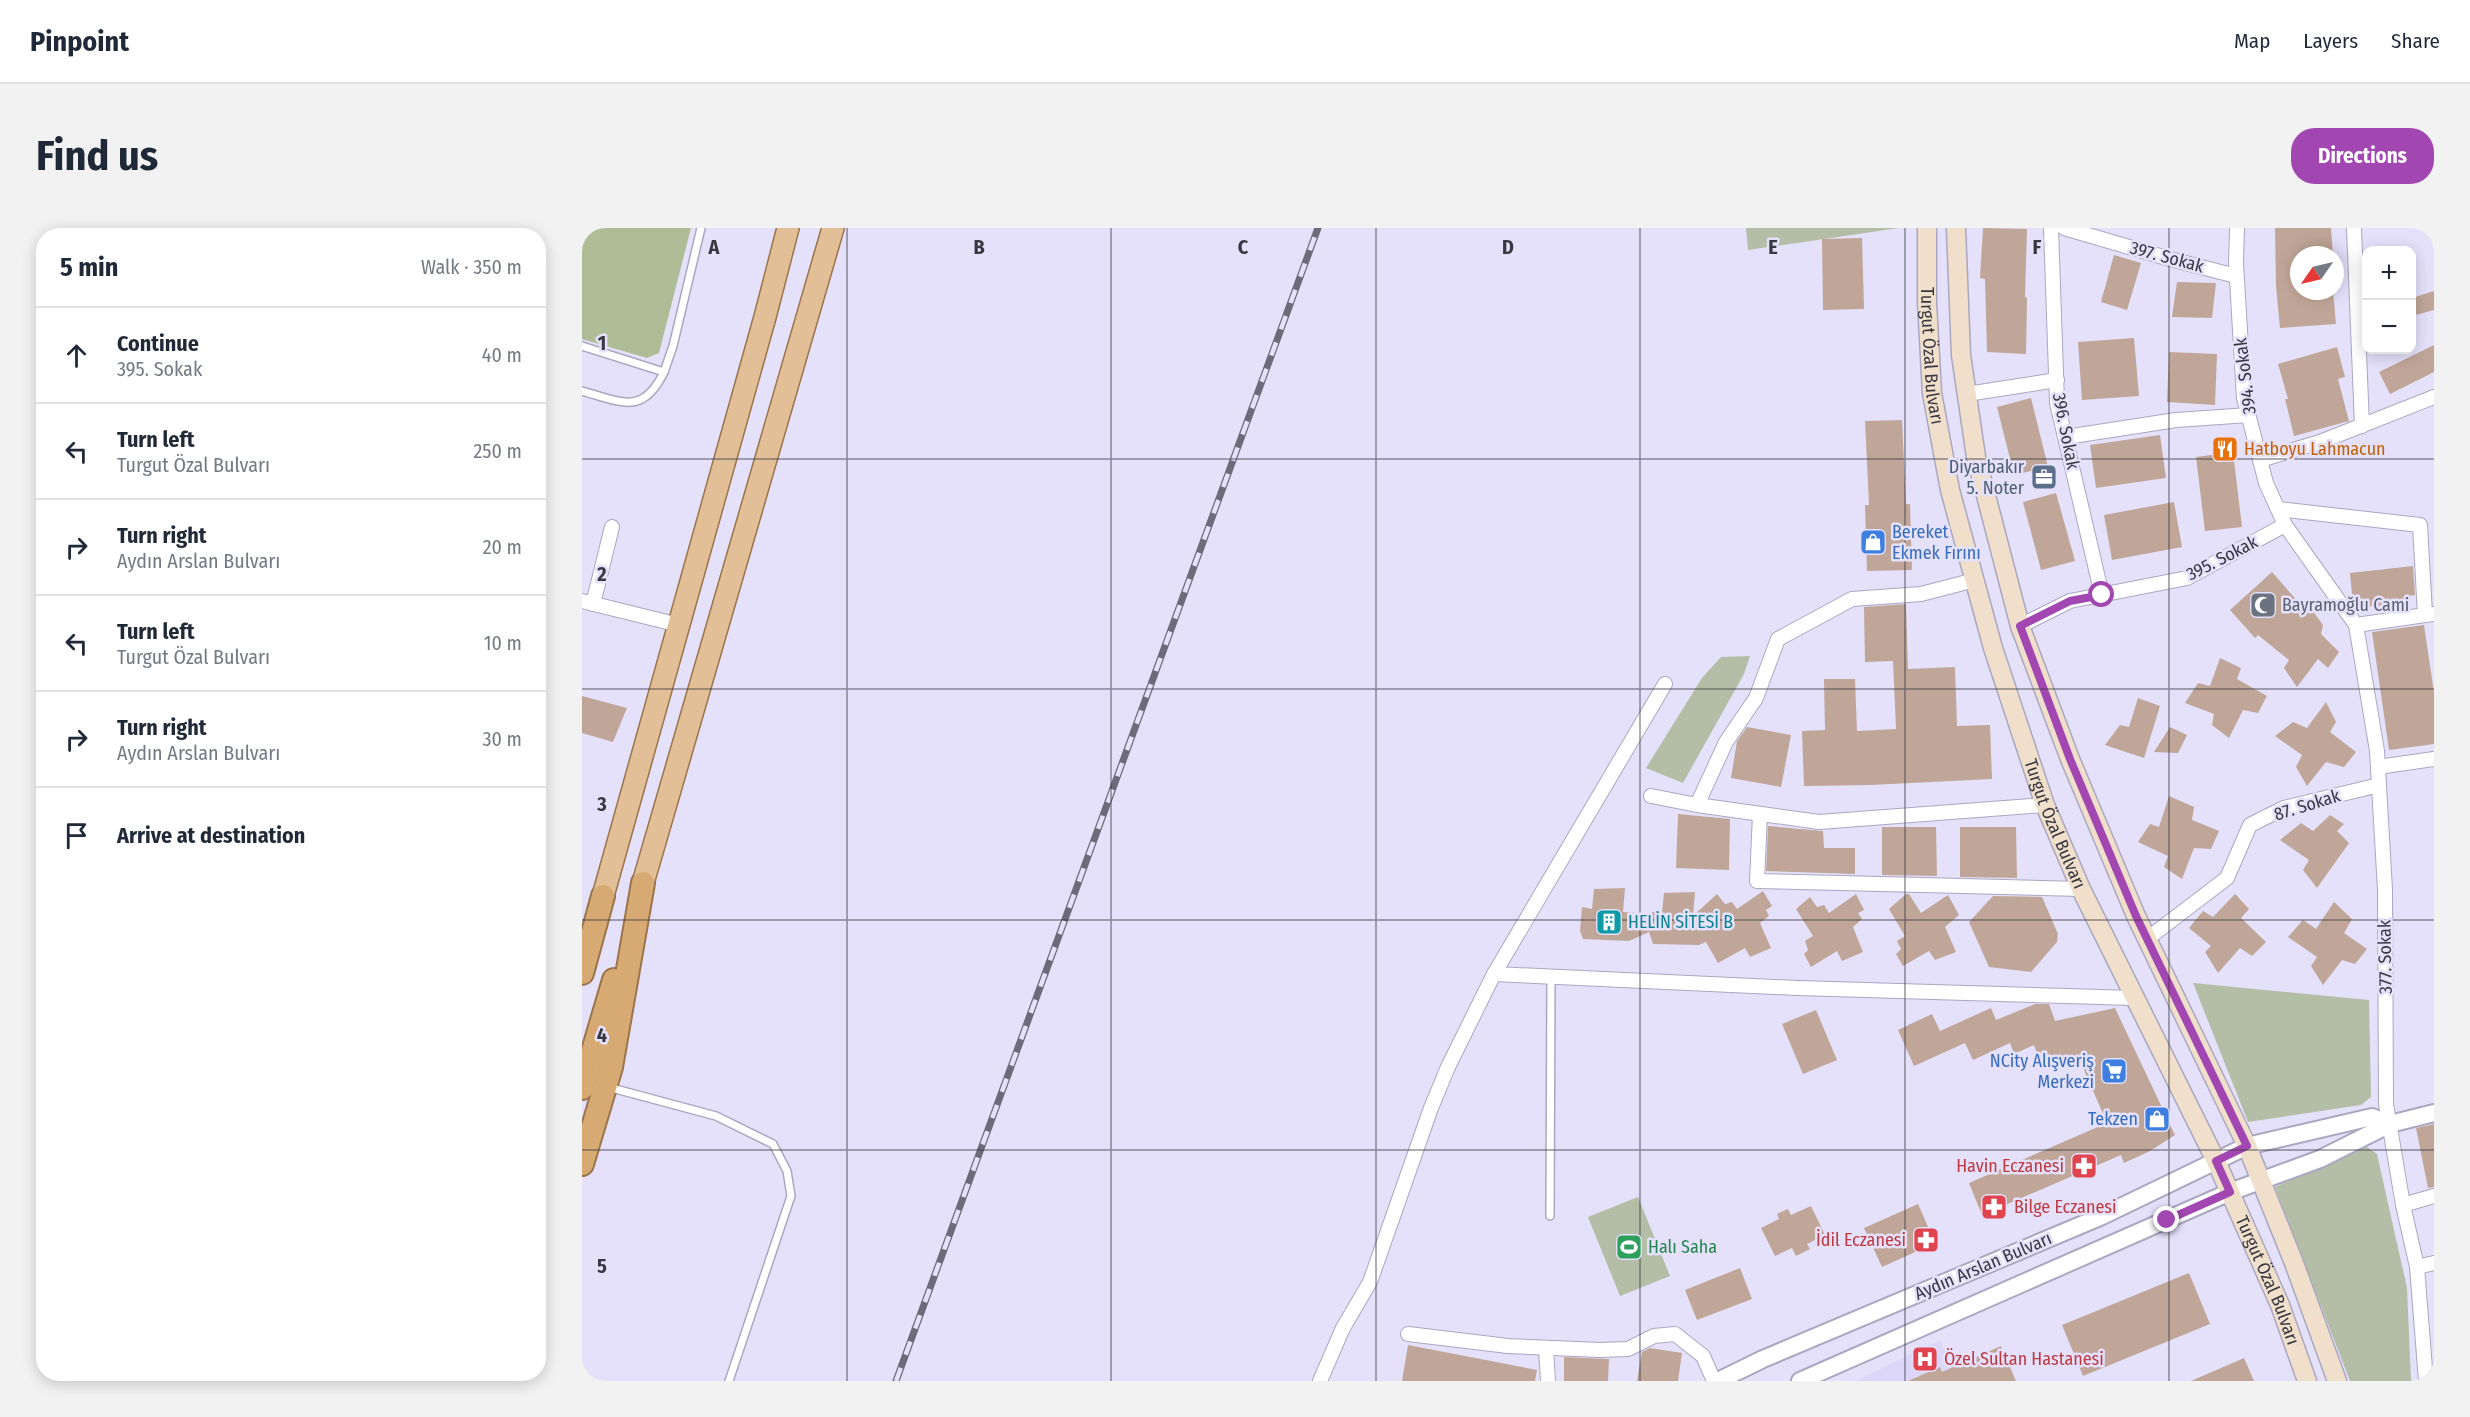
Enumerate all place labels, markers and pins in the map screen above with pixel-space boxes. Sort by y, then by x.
restaurant icon: Hatboyu Lahmacun [2210,434,2240,464]
place label: Hatboyu Lahmacun [2244,438,2386,460]
place label: Diyarbakır 5. Noter [1949,456,2025,499]
office icon: Diyarbakır 5. Noter [2029,462,2059,492]
place label: Bereket Ekmek Fırını [1892,521,1981,564]
shop icon: Bereket Ekmek Fırını [1858,527,1888,557]
mosque icon: Bayramoğlu Cami [2248,590,2278,620]
place label: Bayramoğlu Cami [2282,594,2409,616]
building icon: HELİN SİTESİ B [1594,907,1624,937]
place label: HELİN SİTESİ B [1628,911,1733,933]
place label: NCity Alışveriş Merkezi [1990,1050,2094,1093]
supermarket icon: NCity Alışveriş Merkezi [2099,1056,2129,1086]
shop icon: Tekzen [2142,1104,2172,1134]
place label: Tekzen [2088,1108,2138,1130]
pharmacy icon: Havin Eczanesi [2069,1151,2099,1181]
place label: Havin Eczanesi [1956,1155,2064,1177]
pharmacy icon: Bilge Eczanesi [1979,1192,2009,1222]
place label: Bilge Eczanesi [2014,1196,2117,1218]
pharmacy icon: İdil Eczanesi [1911,1225,1941,1255]
place label: İdil Eczanesi [1816,1229,1906,1251]
sports icon: Halı Saha [1614,1232,1644,1262]
place label: Halı Saha [1648,1236,1717,1258]
hospital icon: Özel Sultan Hastanesi [1910,1344,1940,1374]
place label: Özel Sultan Hastanesi [1944,1348,2104,1370]

